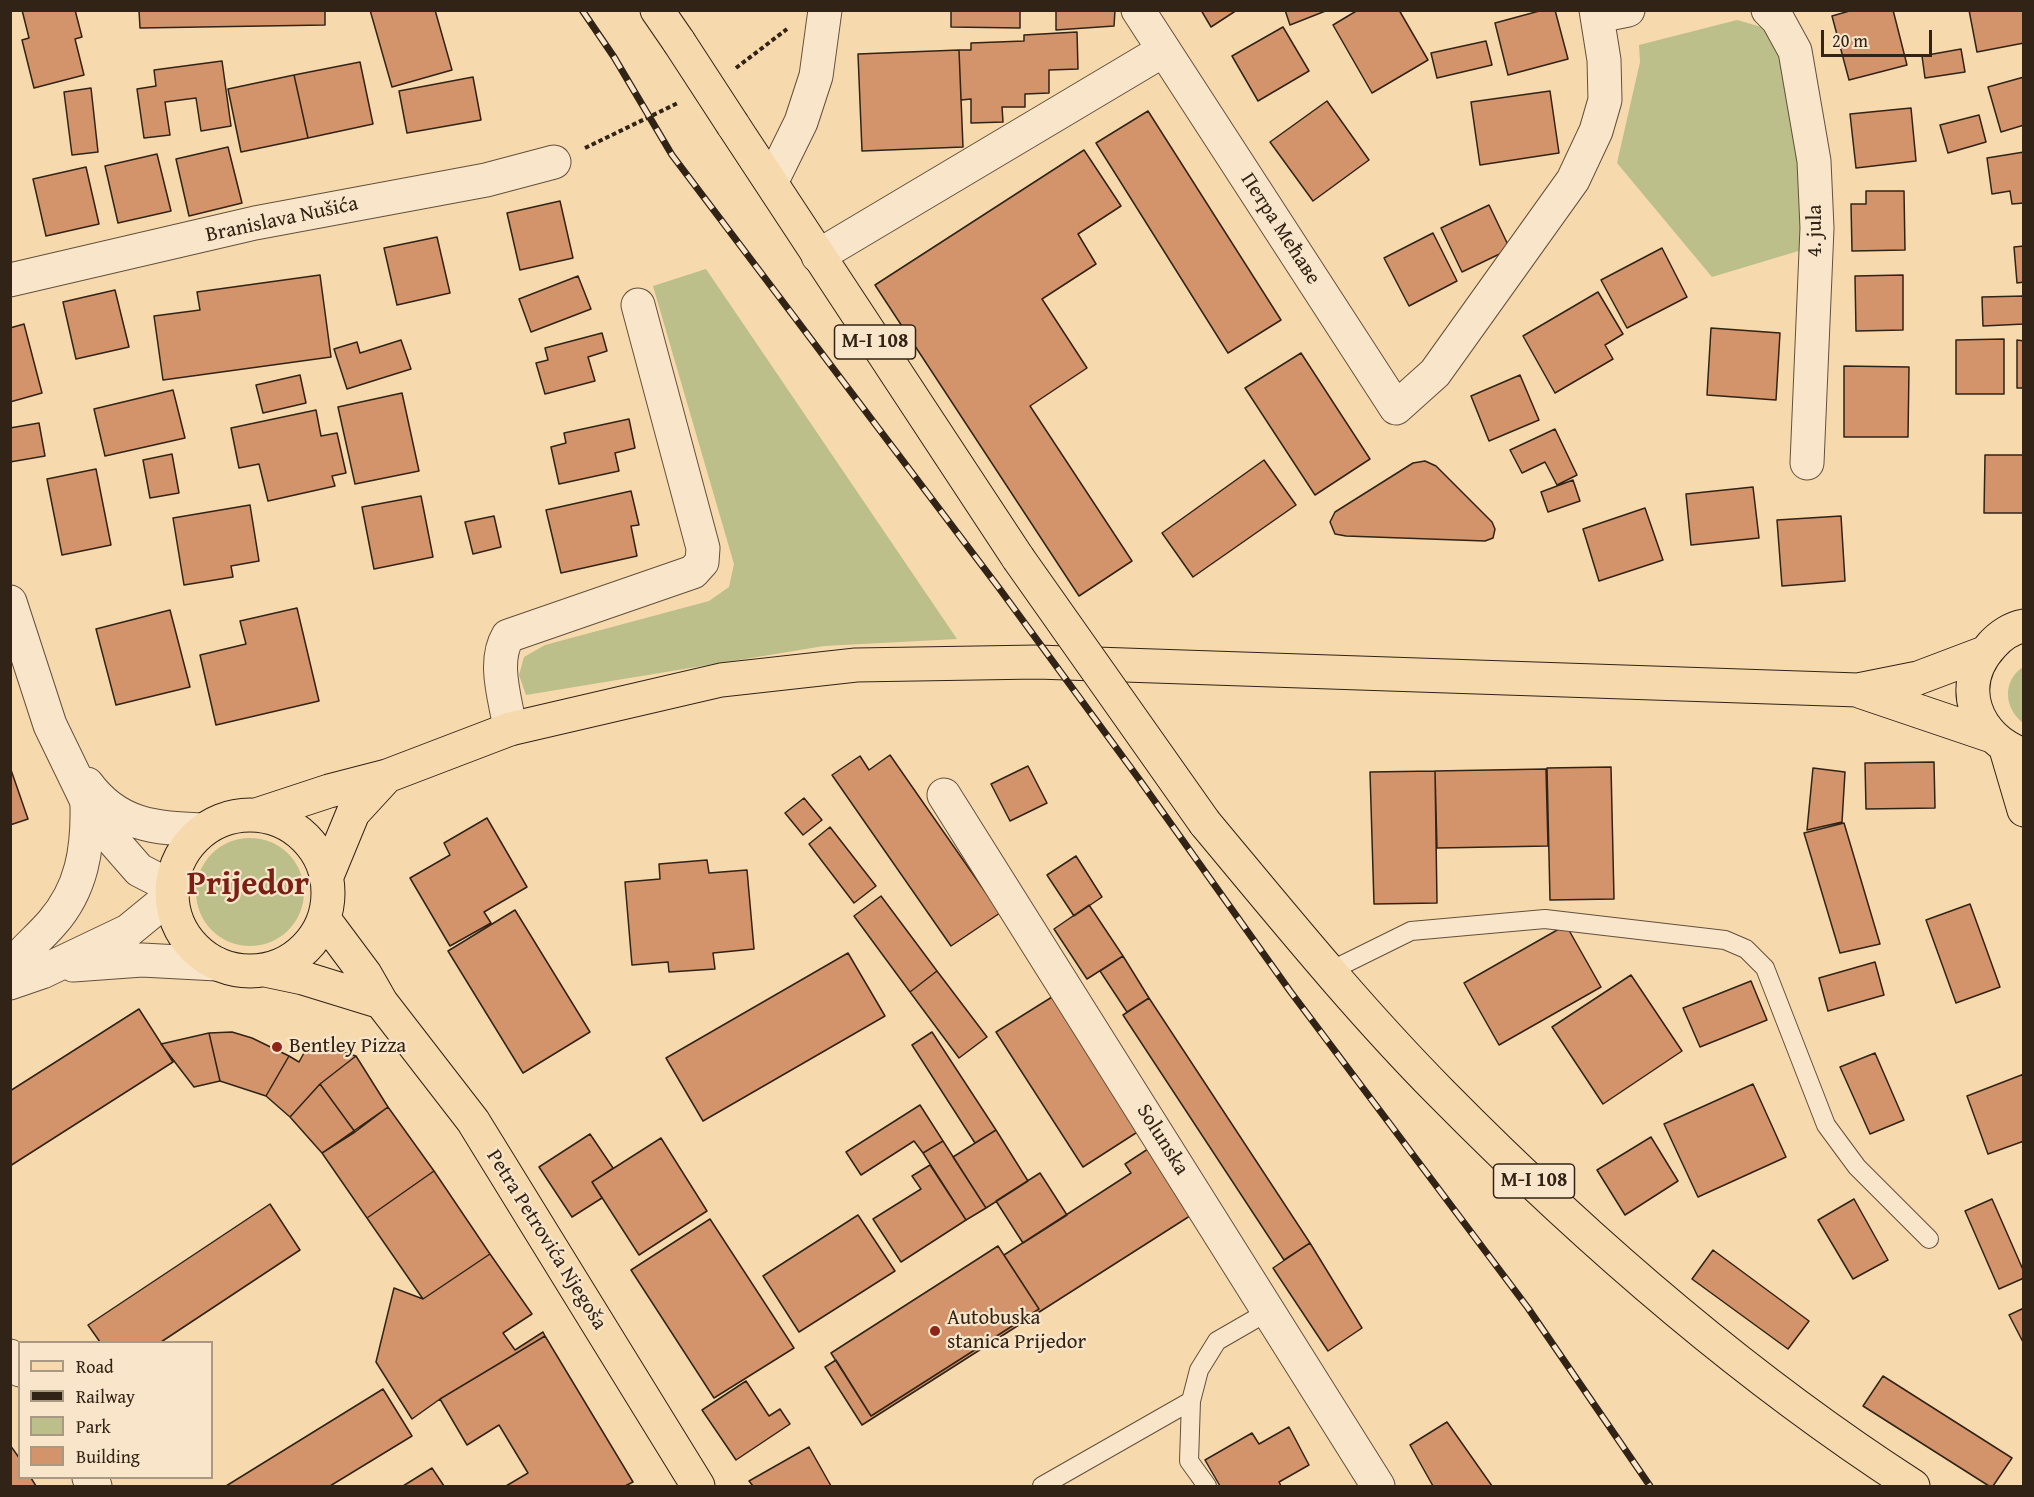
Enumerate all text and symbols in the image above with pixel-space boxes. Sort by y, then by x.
scale bar [1824,18,1935,56]
text: 20 m [1832,27,1868,54]
street label: Петра Мећаве [1235,169,1325,289]
street label: Branislava Nušića [204,192,360,248]
street label: 4. jula [1803,205,1829,257]
road number: M-I 108 [834,325,916,359]
district label: Prijedor [187,866,309,906]
place label: Bentley Pizza [289,1034,406,1060]
marker: Bentley Pizza [270,1040,284,1054]
street label: Solunska [1130,1100,1194,1180]
street label: Petra Petrovića Njegoša [480,1145,612,1335]
road number: M-I 108 [1494,1164,1574,1198]
place label: Autobuska stanica Prijedor [947,1306,1086,1356]
marker: Autobuska stanica Prijedor [928,1324,942,1338]
legend [18,1341,213,1479]
text: Road [76,1353,114,1380]
text: Railway [76,1383,135,1410]
text: Park [76,1413,111,1440]
text: Building [76,1443,140,1470]

